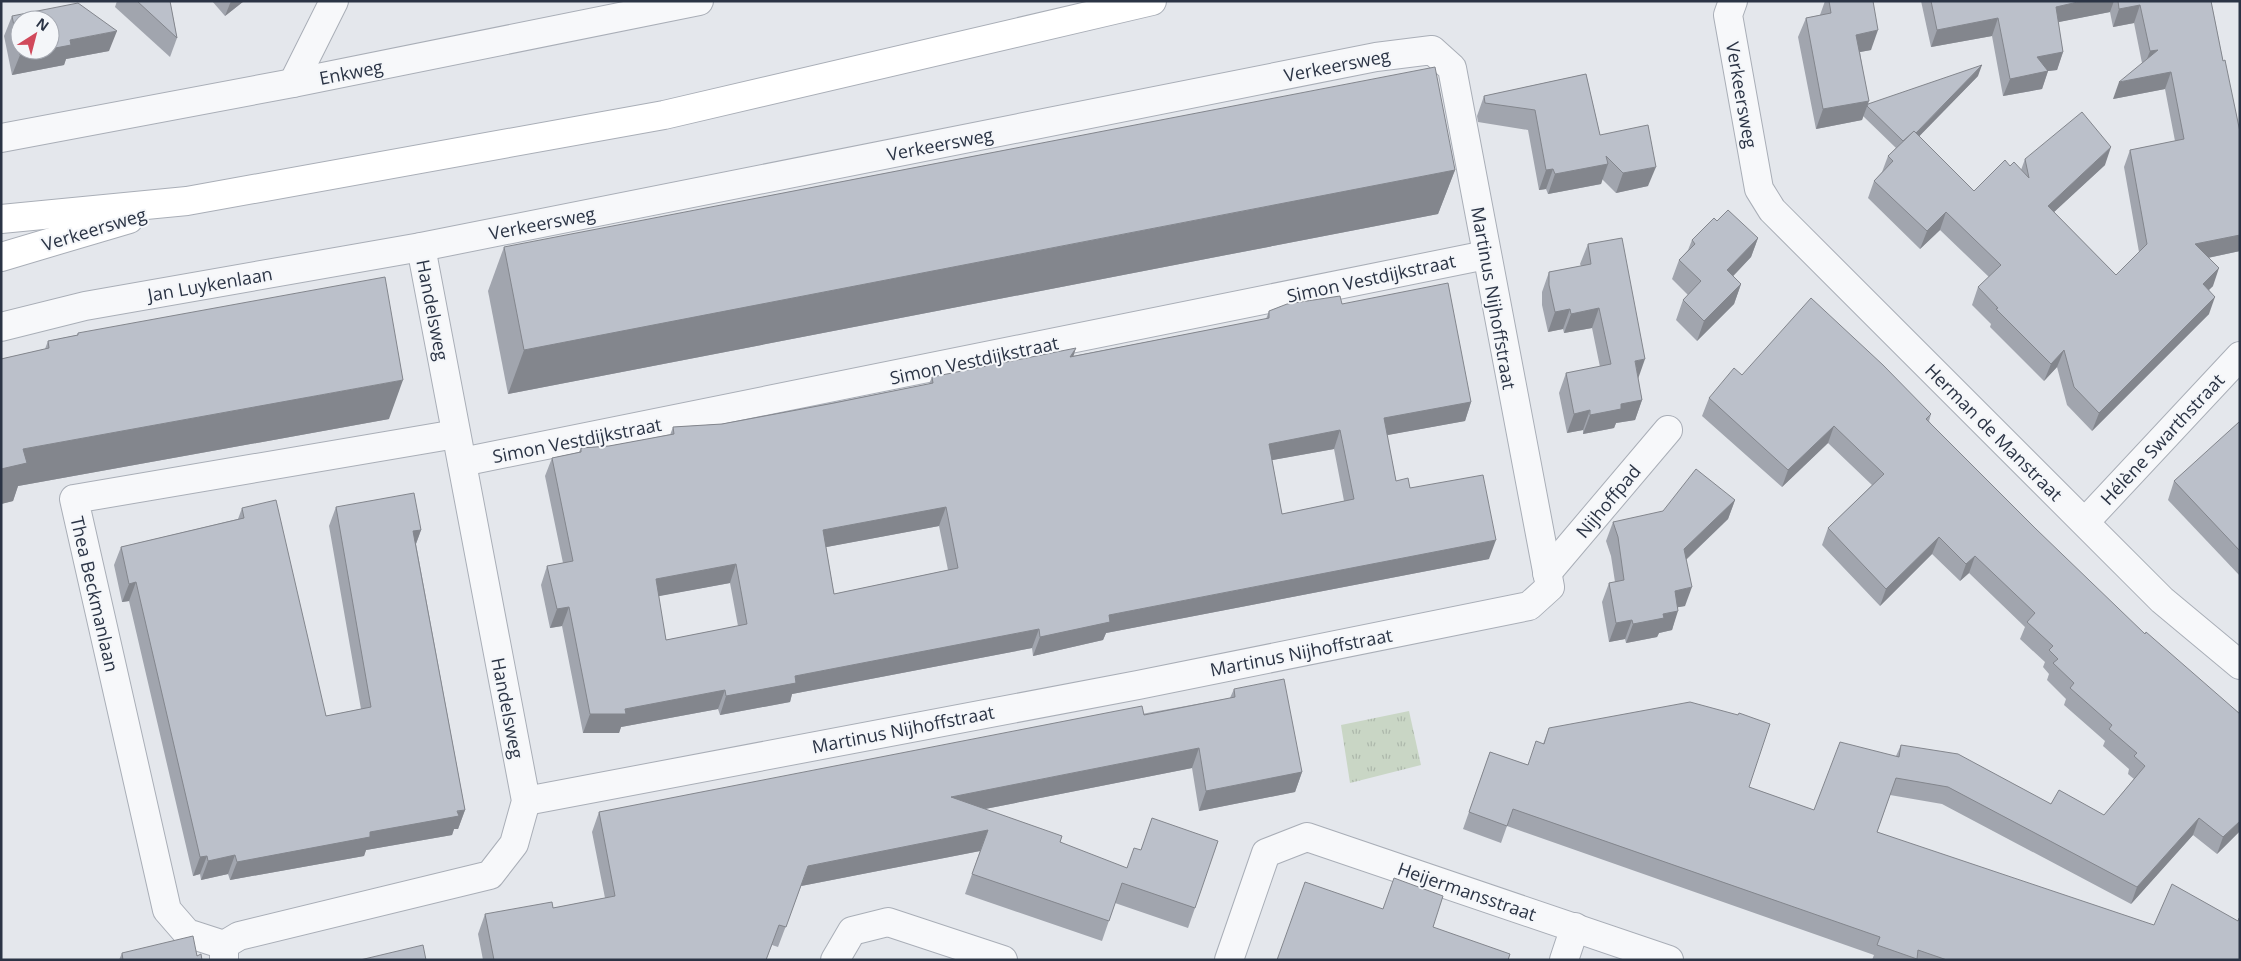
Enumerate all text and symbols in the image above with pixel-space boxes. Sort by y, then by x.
north arrow [10,10,60,60]
text: N [33,13,53,35]
street label: Verkeersweg [1721,40,1763,150]
street label: Verkeersweg [1282,43,1392,87]
street label: Enkweg [317,54,385,90]
street label: Verkeersweg [885,122,995,166]
street label: Verkeersweg [487,201,597,245]
street label: Verkeersweg [39,202,149,256]
street label: Martinus Nijhoffstraat [1466,205,1522,391]
street label: Simon Vestdijkstraat [1284,248,1458,308]
street label: Handelsweg [411,257,455,363]
street label: Jan Luykenlaan [144,261,274,307]
street label: Simon Vestdijkstraat [887,330,1061,390]
street label: Herman de Manstraat [1920,358,2068,506]
street label: Hélène Swarthstraat [2095,368,2229,510]
street label: Simon Vestdijkstraat [490,412,664,468]
street label: Nijhoffpad [1570,459,1646,543]
street label: Thea Beckmanlaan [65,514,125,674]
street label: Martinus Nijhoffstraat [1208,623,1394,681]
street label: Handelsweg [486,655,530,761]
street label: Martinus Nijhoffstraat [810,700,996,758]
street label: Heijermansstraat [1395,856,1539,926]

